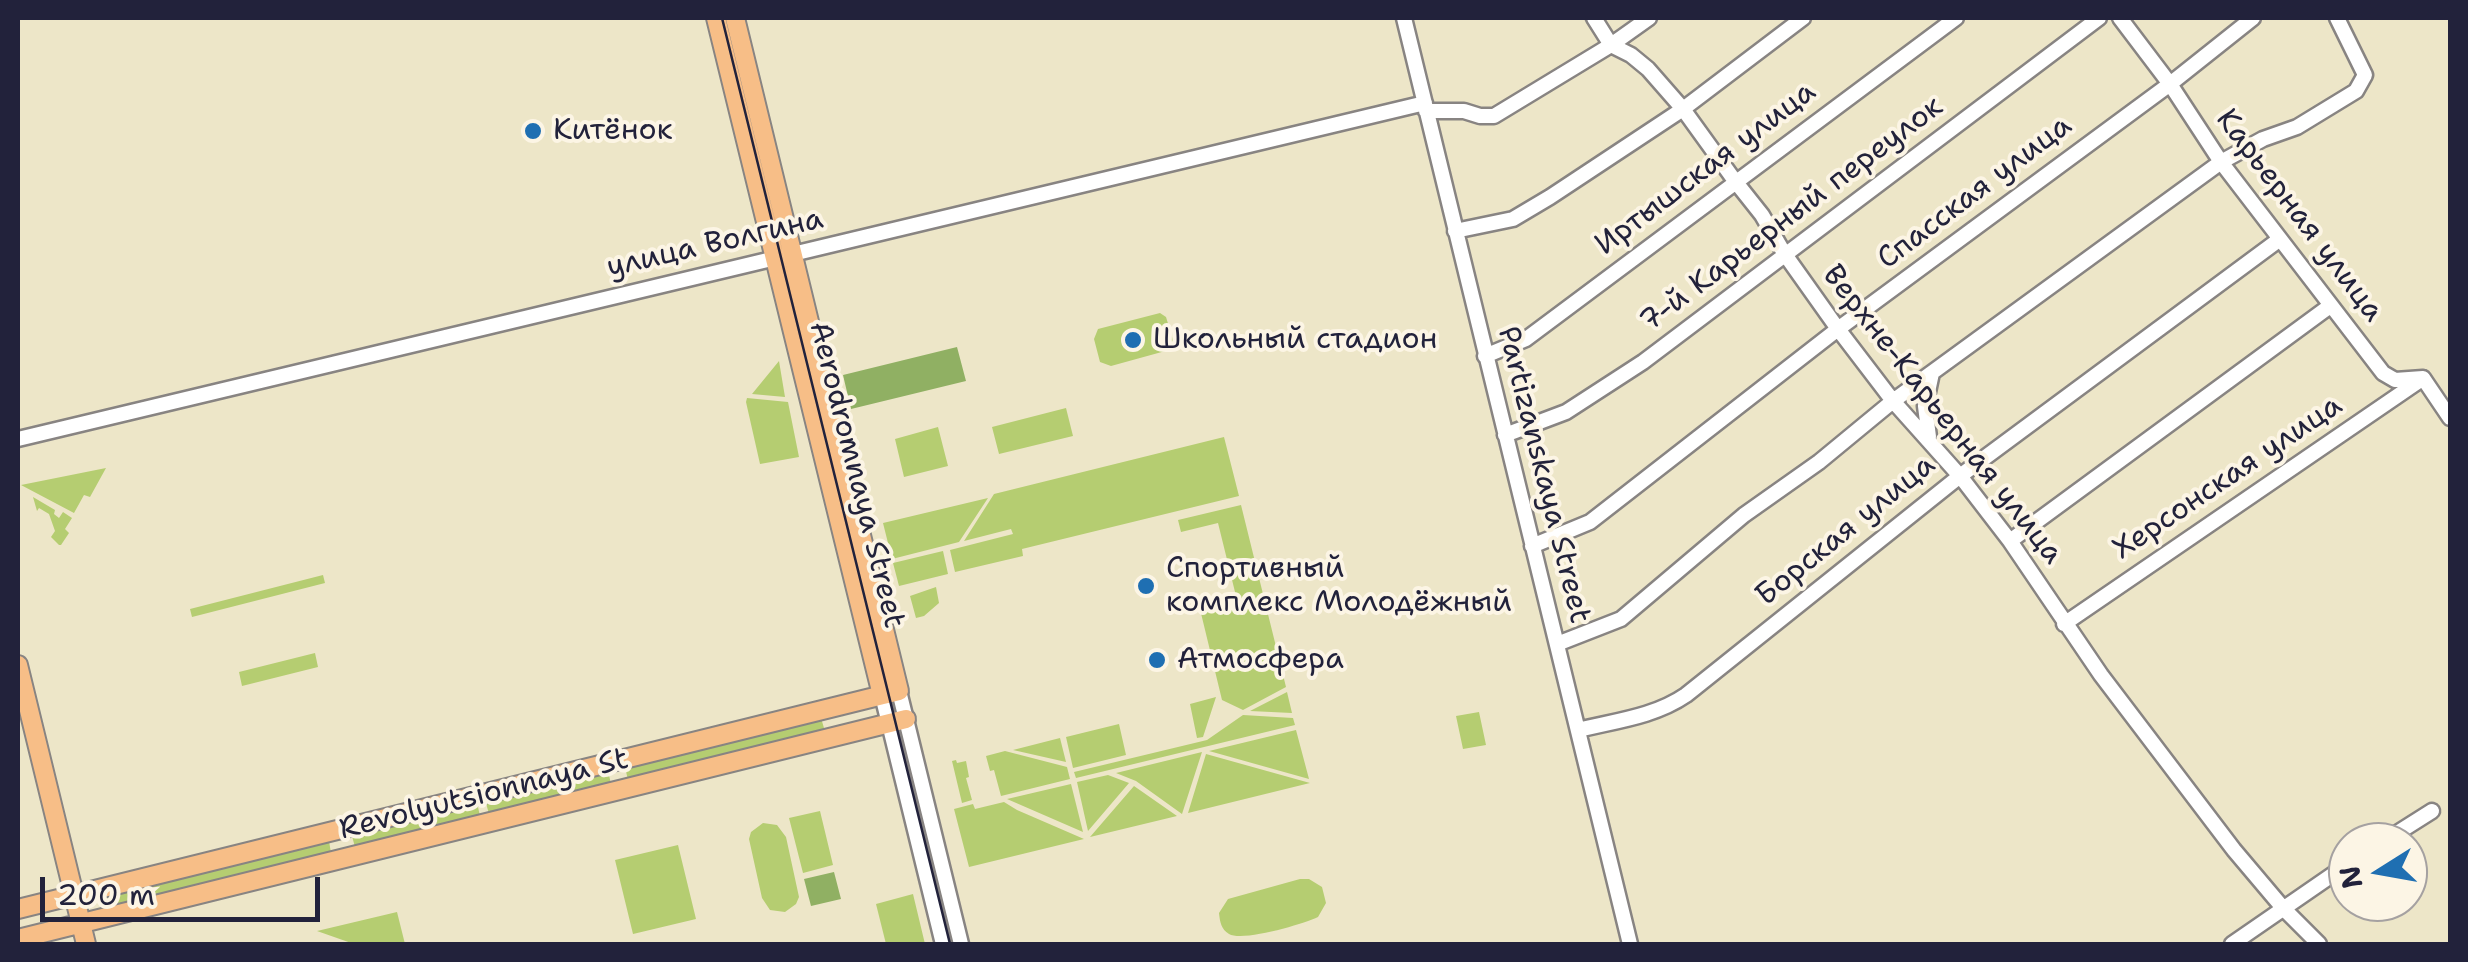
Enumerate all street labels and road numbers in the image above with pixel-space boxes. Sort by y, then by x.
street label: Иртышская улица [1589,74,1823,264]
street label: 7-й Карьерный переулок [1634,89,1950,341]
street label: Карьерная улица [2207,103,2391,329]
street label: Спасская улица [1871,108,2079,278]
street label: улица Волгина [603,202,827,286]
street label: Верхне-Карьерная улица [1814,258,2070,572]
street label: Aerodromnaya Street [800,318,912,632]
street label: Partizanskaya Street [1489,323,1597,627]
street label: Херсонская улица [2107,388,2349,568]
street label: Борская улица [1749,448,1943,614]
street label: Revolyutsionnaya St [336,742,632,848]

